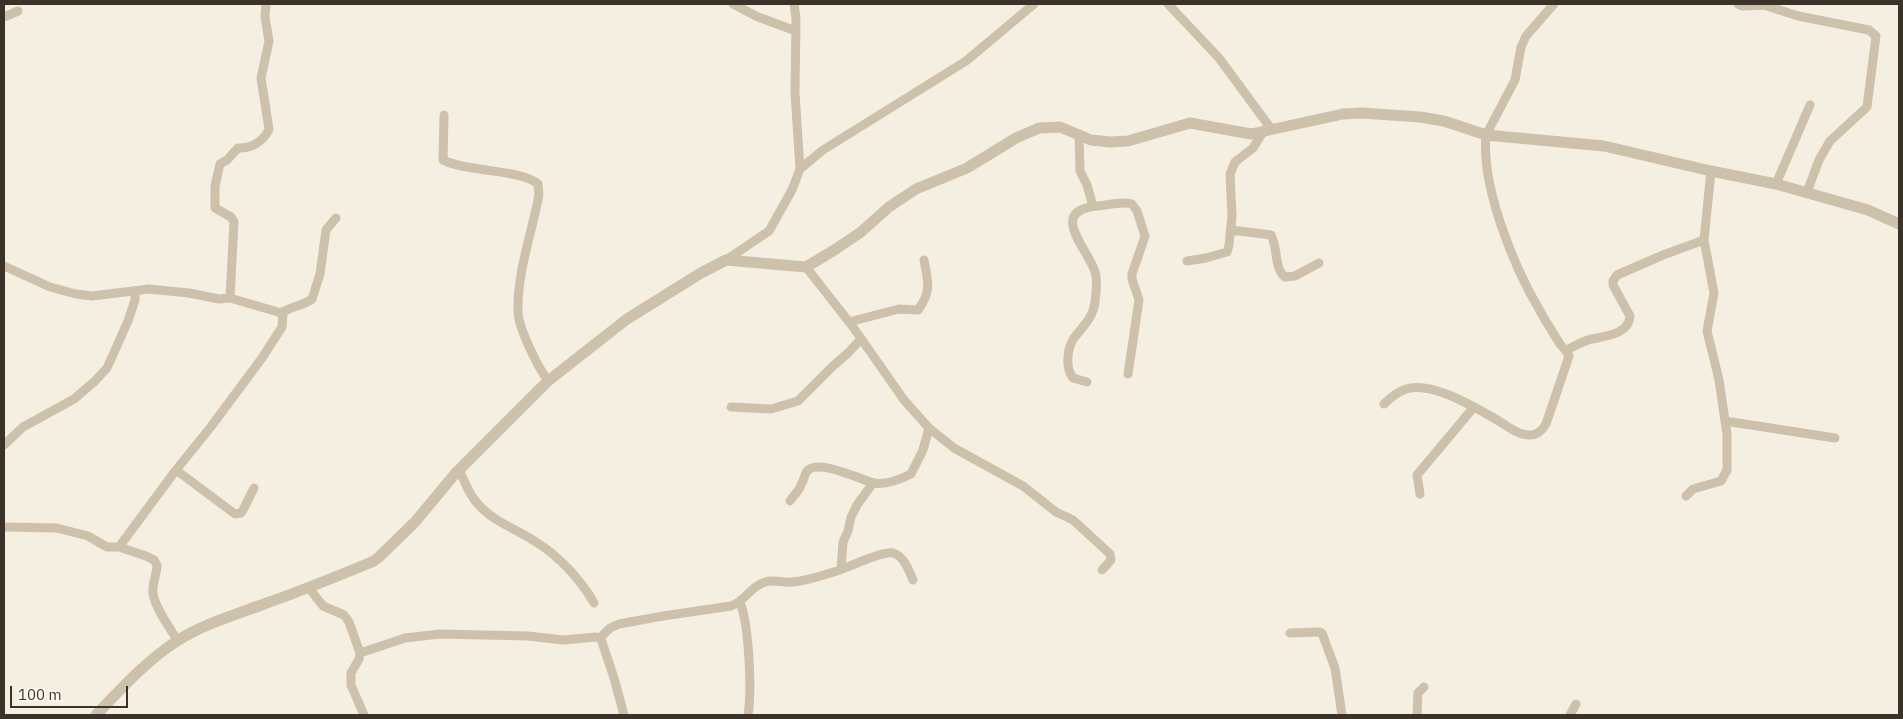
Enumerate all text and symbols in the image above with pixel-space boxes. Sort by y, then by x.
scale bar [12,676,130,708]
text: 100 m [18,685,62,704]

